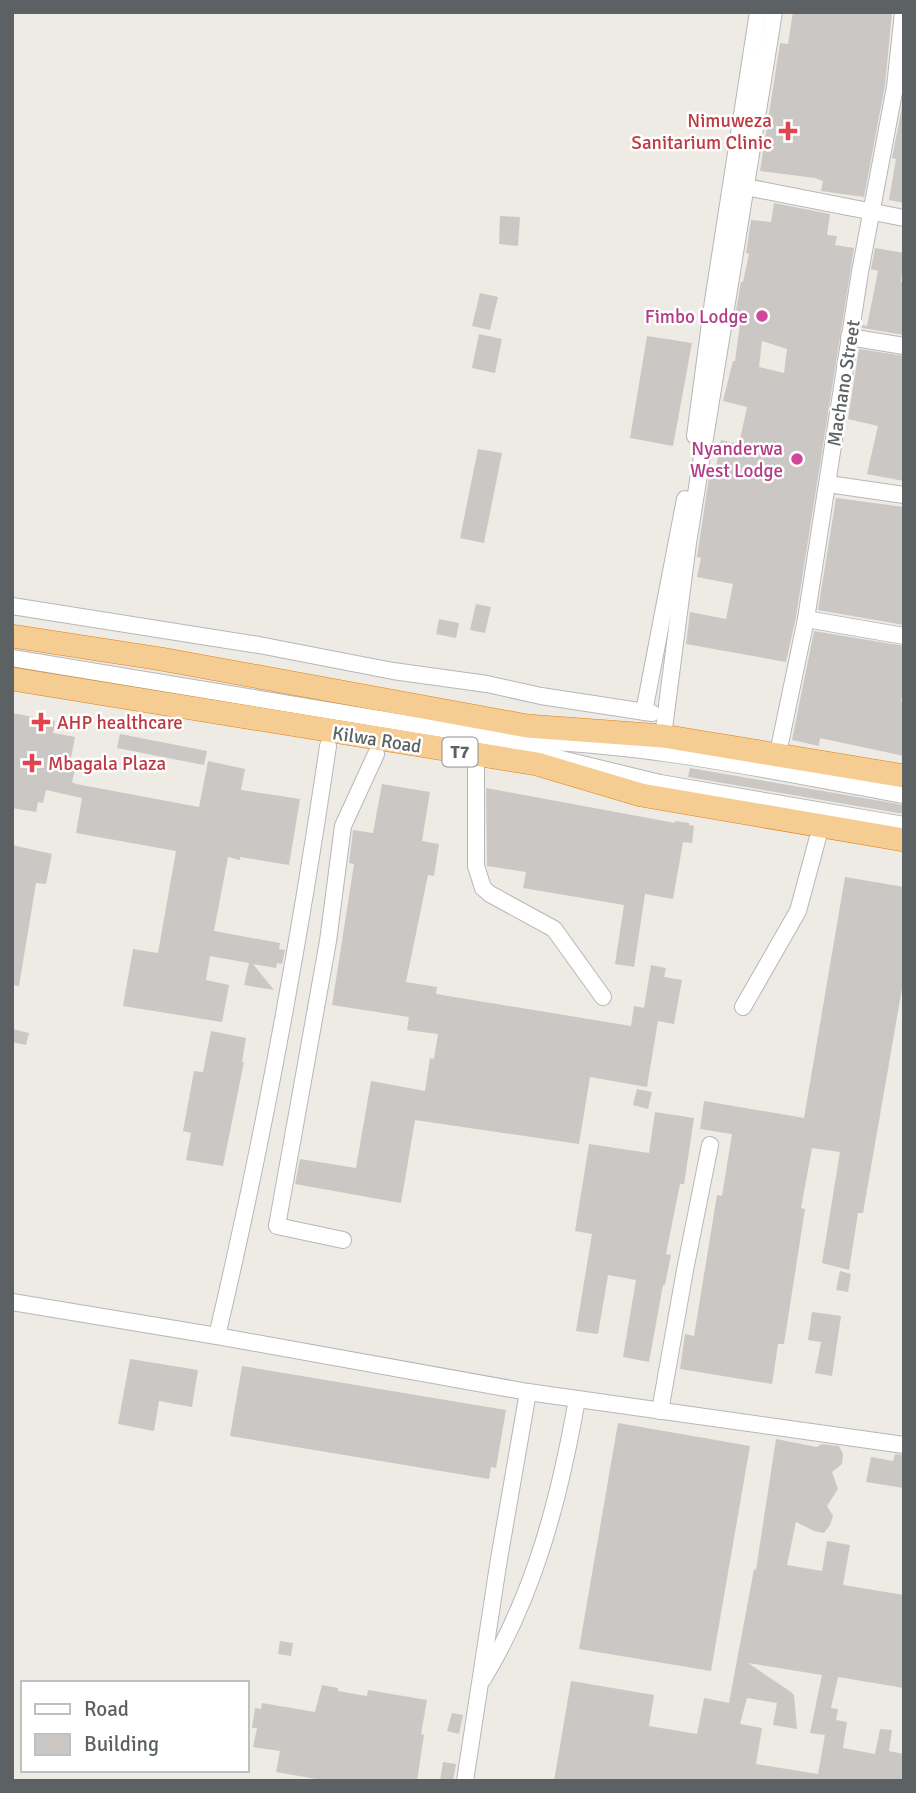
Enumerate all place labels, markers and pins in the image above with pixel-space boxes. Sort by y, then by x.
place label: Nimuweza Sanitarium Clinic [631,109,772,155]
marker: Nimuweza Sanitarium Clinic [778,121,798,141]
place label: Fimbo Lodge [645,305,748,329]
marker: Fimbo Lodge [754,308,770,324]
place label: Nyanderwa West Lodge [690,437,783,483]
marker: Nyanderwa West Lodge [789,451,805,467]
place label: AHP healthcare [57,711,183,735]
marker: AHP healthcare [31,712,51,732]
place label: Mbagala Plaza [48,752,166,776]
marker: Mbagala Plaza [22,753,42,773]

